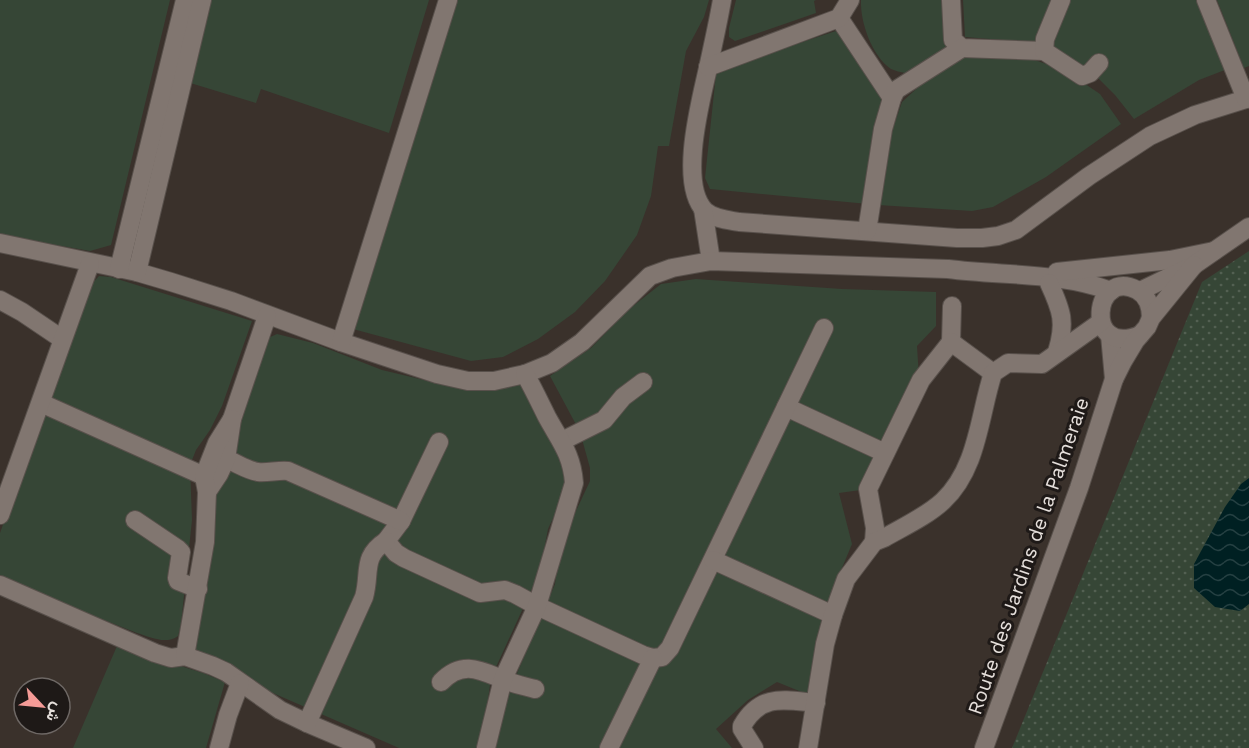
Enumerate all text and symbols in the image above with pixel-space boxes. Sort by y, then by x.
street label: Route des Jardins de la Palmeraie [962,394,1094,718]
north arrow [12,676,72,736]
text: ش [42,700,68,725]

